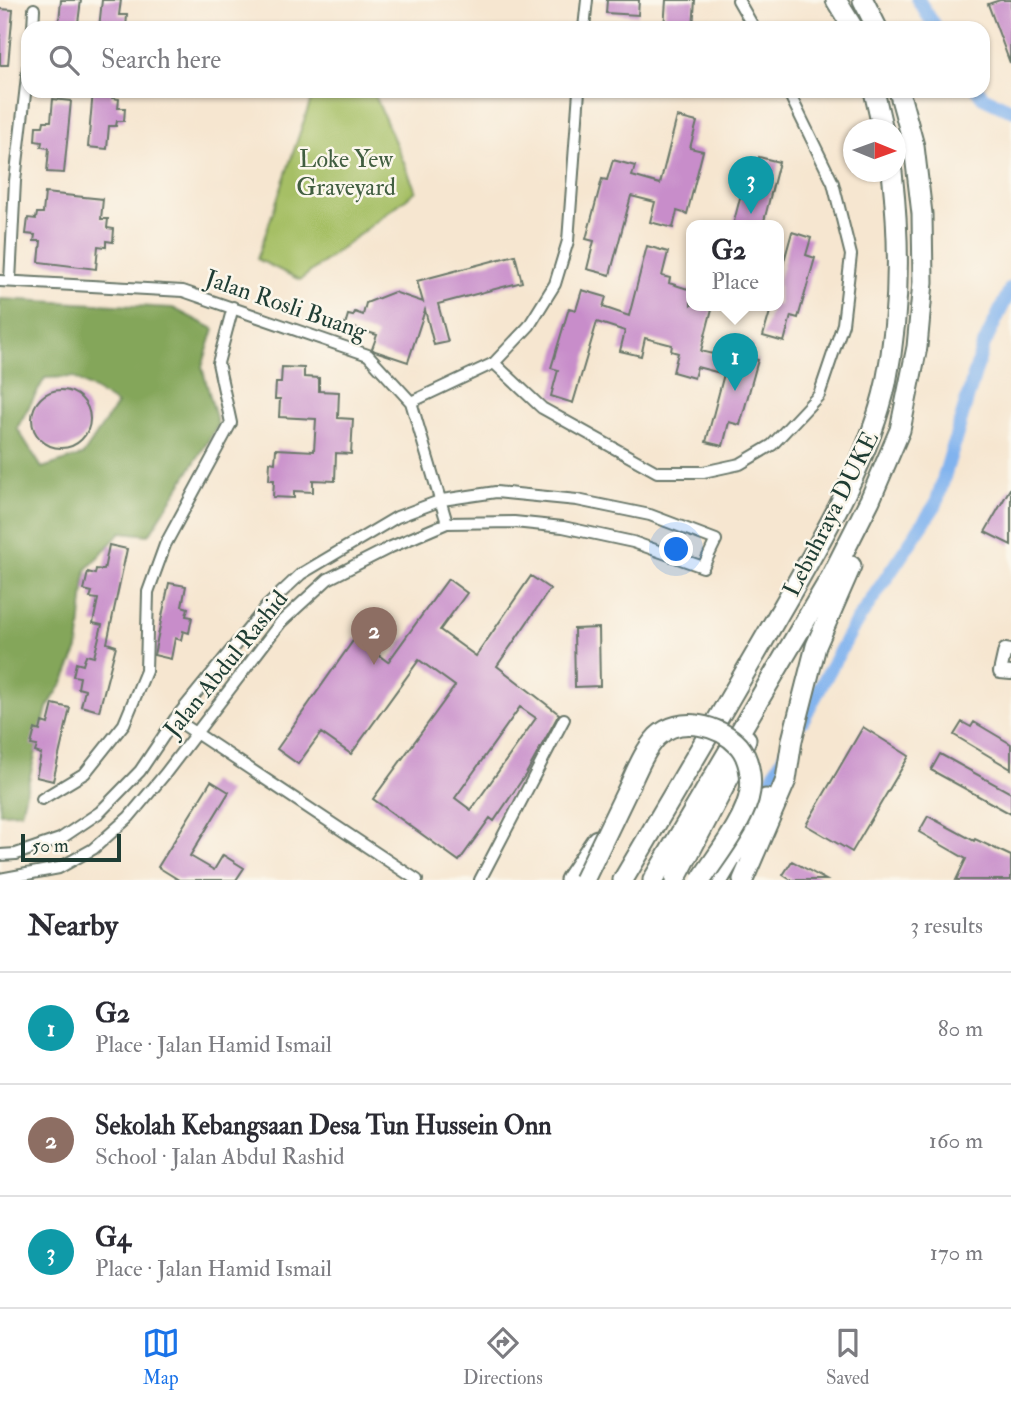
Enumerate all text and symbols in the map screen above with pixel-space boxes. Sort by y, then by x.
search box [21,21,990,98]
icon: search [45,41,83,79]
text: Search here [101,44,221,76]
north arrow [843,119,906,182]
park label: Loke Yew Graveyard [296,144,396,203]
pin: 3 [728,156,774,214]
popup [686,220,784,311]
text: G2 [711,235,746,267]
street label: Jalan Rosli Buang [200,263,372,348]
text: Place [711,267,759,296]
pin: 1 [712,333,758,391]
street label: Lebuhraya DUKE [776,426,886,602]
your location [659,532,693,566]
street label: Jalan Abdul Rashid [156,584,295,745]
pin: 2 [351,607,397,665]
scale bar [21,831,121,863]
text: 50 m [32,834,69,858]
text: Nearby [28,907,118,944]
text: 3 results [910,911,983,940]
text: G2 [95,998,130,1030]
text: 1 [47,1014,55,1043]
text: 80 m [938,1014,983,1043]
text: Place · Jalan Hamid Ismail [95,1030,332,1059]
text: Sekolah Kebangsaan Desa Tun Hussein Onn [95,1110,552,1142]
text: 2 [45,1126,57,1155]
text: 160 m [929,1126,983,1155]
text: School · Jalan Abdul Rashid [95,1142,345,1171]
text: G4 [95,1222,131,1254]
text: 3 [47,1238,55,1267]
text: 170 m [930,1238,983,1267]
text: Place · Jalan Hamid Ismail [95,1254,332,1283]
tab: Map [142,1324,180,1390]
tab: Directions [463,1324,543,1390]
tab: Saved [826,1324,869,1390]

